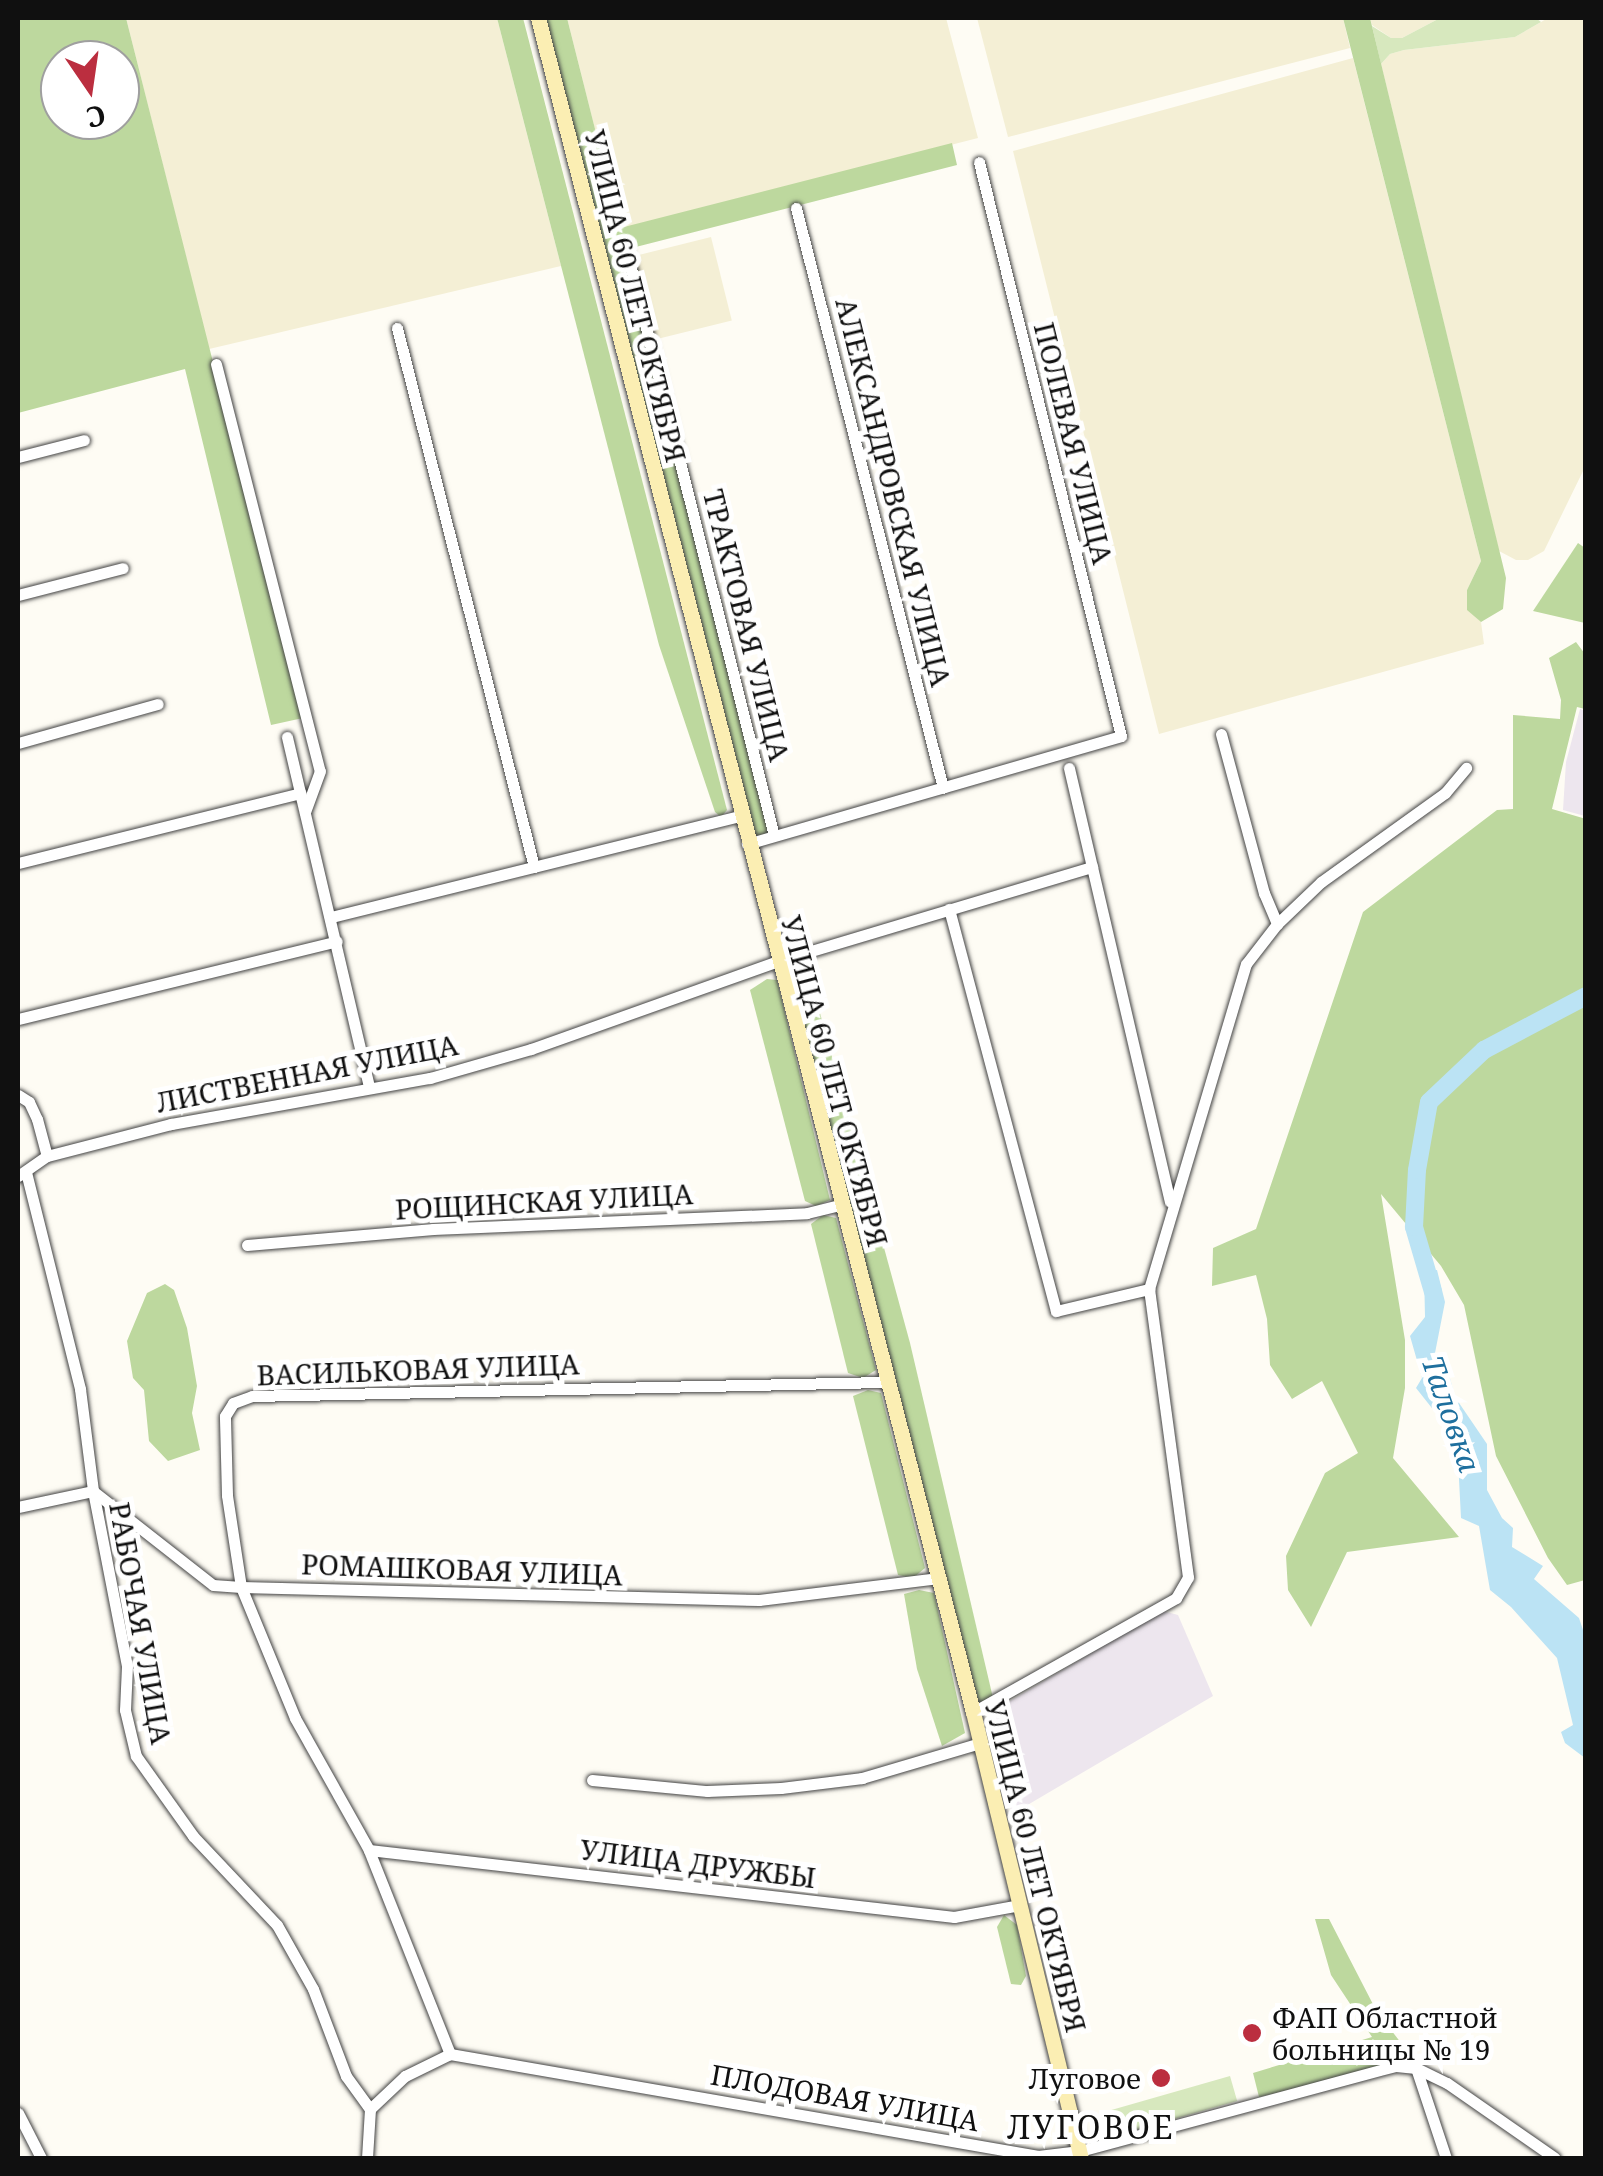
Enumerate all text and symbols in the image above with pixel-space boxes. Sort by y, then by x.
north arrow [40,40,140,140]
text: С [83,97,110,138]
street label: УЛИЦА 60 ЛЕТ ОКТЯБРЯ [578,126,694,466]
street label: АЛЕКСАНДРОВСКАЯ УЛИЦА [829,294,959,690]
street label: ПОЛЕВАЯ УЛИЦА [1028,319,1120,567]
street label: ТРАКТОВАЯ УЛИЦА [697,486,797,764]
street label: УЛИЦА 60 ЛЕТ ОКТЯБРЯ [775,912,895,1250]
street label: ЛИСТВЕННАЯ УЛИЦА [153,1027,461,1119]
street label: РОЩИНСКАЯ УЛИЦА [394,1176,694,1226]
street label: ВАСИЛЬКОВАЯ УЛИЦА [256,1347,580,1391]
water label: Таловка [1414,1351,1488,1477]
street label: РАБОЧАЯ УЛИЦА [103,1499,179,1747]
street label: РОМАШКОВАЯ УЛИЦА [301,1547,623,1591]
street label: УЛИЦА 60 ЛЕТ ОКТЯБРЯ [978,1696,1094,2036]
street label: УЛИЦА ДРУЖБЫ [578,1832,818,1894]
place label: ФАП Областной больницы № 19 [1272,2000,1498,2066]
marker: ФАП Областной больницы № 19 [1241,2022,1263,2044]
street label: ПЛОДОВАЯ УЛИЦА [708,2057,982,2137]
place label: Луговое [1028,2061,1141,2095]
marker: Луговое [1150,2067,1172,2089]
district label: ЛУГОВОЕ [1007,2108,1175,2146]

